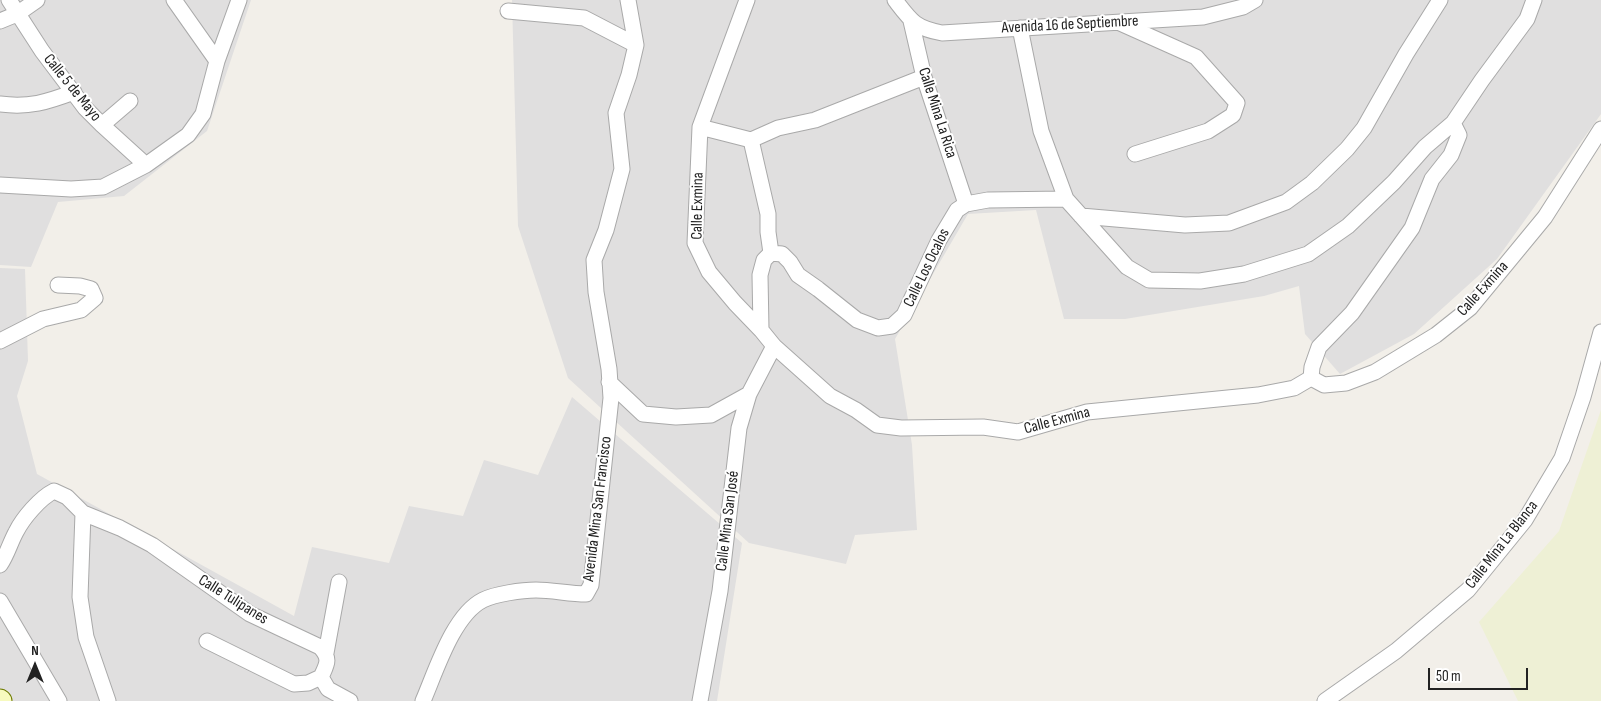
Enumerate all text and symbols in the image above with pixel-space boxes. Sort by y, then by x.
street label: Avenida 16 de Septiembre [1001,12,1139,38]
street label: Calle 5 de Mayo [39,50,105,126]
street label: Calle Mina La Rica [913,65,961,161]
street label: Calle Exmina [688,172,708,240]
street label: Calle Los Ocalos [900,226,954,310]
street label: Calle Exmina [1453,258,1513,320]
street label: Calle Exmina [1022,403,1092,439]
street label: Avenida Mina San Francisco [580,435,616,583]
street label: Calle Mina San José [712,470,744,572]
street label: Calle Mina La Blanca [1462,497,1542,593]
street label: Calle Tulipanes [195,571,271,629]
north arrow [10,641,60,691]
text: N [31,642,39,659]
scale bar [1431,658,1531,690]
text: 50 m [1436,667,1461,686]

